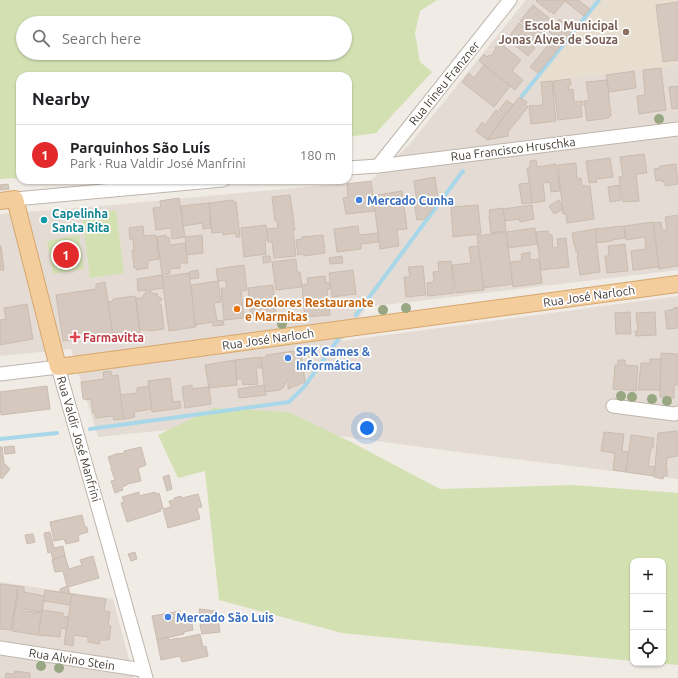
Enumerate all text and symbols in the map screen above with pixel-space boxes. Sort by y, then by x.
search box [16,16,352,60]
place label: Escola Municipal Jonas Alves de Souza [499,19,618,46]
icon: search [30,27,52,49]
marker: Escola Municipal Jonas Alves de Souza [621,27,631,37]
text: Search here [62,30,141,47]
street label: Rua Irineu Franzner [406,38,482,128]
text: Nearby [32,89,90,108]
street label: Rua Francisco Hruschka [450,135,576,163]
text: Parquinhos São Luís [70,139,210,156]
text: 1 [41,148,49,162]
text: 180 m [300,148,336,162]
text: Park · Rua Valdir José Manfrini [70,156,246,170]
place label: Mercado Cunha [367,194,454,207]
marker: Mercado Cunha [354,195,364,205]
place label: Capelinha Santa Rita [52,207,110,234]
marker: Capelinha Santa Rita [39,215,49,225]
pin: 1 [53,240,79,270]
street label: Rua José Narloch [542,283,636,309]
place label: Decolores Restaurante e Marmitas [245,296,374,323]
marker: Decolores Restaurante e Marmitas [232,304,242,314]
street label: Rua José Narloch [221,326,315,352]
place label: Farmavitta [83,331,144,344]
marker: Farmavitta [70,332,80,342]
place label: SPK Games & Informática [296,345,371,372]
marker: SPK Games & Informática [283,353,293,363]
street label: Rua Valdir José Manfrini [55,375,103,503]
your location [357,418,377,438]
map controls [630,558,666,666]
button: + [630,558,666,594]
button: − [630,594,666,630]
place label: Mercado São Luis [176,611,274,624]
marker: Mercado São Luis [163,612,173,622]
button: locate [630,630,666,666]
street label: Rua Alvino Stein [28,646,116,672]

